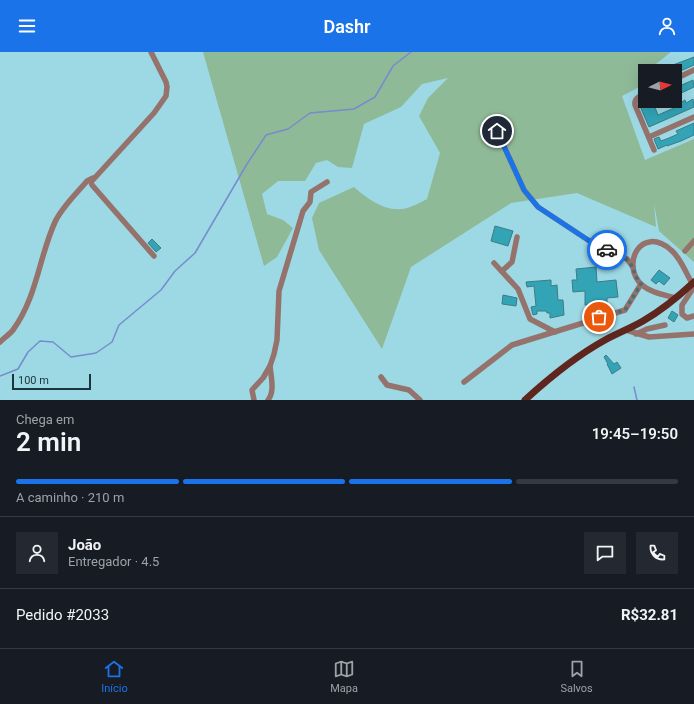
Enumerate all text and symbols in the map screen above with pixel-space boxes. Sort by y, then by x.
icon: menu [16,15,38,37]
icon: person [656,15,678,37]
text: Dashr [323,16,371,37]
north arrow [638,64,682,108]
map controls [638,64,682,108]
pin [480,114,514,148]
icon: home [486,120,508,142]
courier [587,230,627,270]
icon: car [596,239,618,261]
pin [582,300,616,334]
icon: bag [588,306,610,328]
scale bar [12,372,91,391]
text: 100 m [18,374,49,387]
text: Chega em [16,412,74,427]
text: 19:45–19:50 [592,425,678,443]
text: 2 min [16,427,81,457]
text: A caminho · 210 m [16,490,124,505]
button: person [16,532,58,574]
button: chat [584,532,626,574]
button: phone [636,532,678,574]
text: João [68,536,101,554]
text: Entregador · 4.5 [68,554,159,569]
text: Pedido #2033 [16,606,109,624]
text: R$32.81 [621,606,678,624]
tab: Início [101,658,128,695]
tab: Mapa [330,658,358,695]
tab: Salvos [560,658,593,695]

